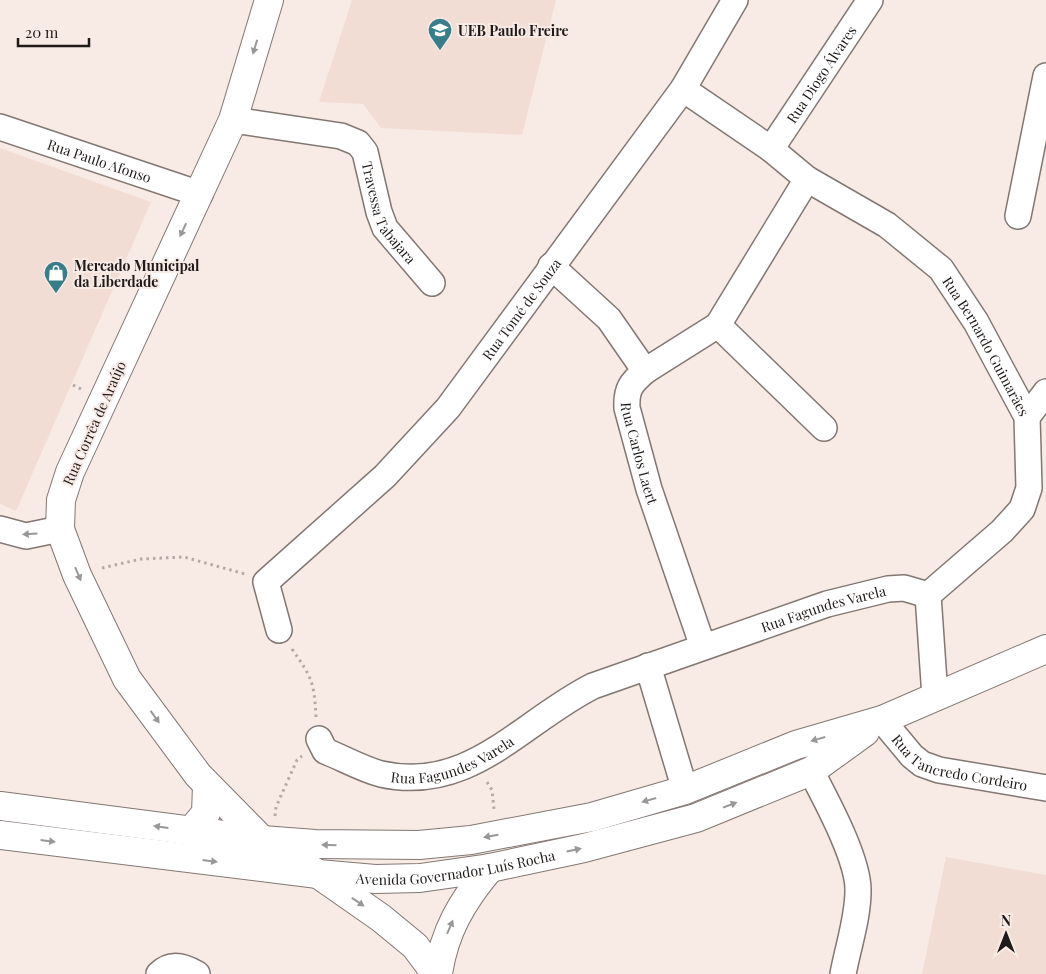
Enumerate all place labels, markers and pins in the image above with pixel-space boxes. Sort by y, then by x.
school or university icon: UEB Paulo Freire [427,17,453,51]
place label: UEB Paulo Freire [458,21,569,40]
place label: Mercado Municipal da Liberdade [74,256,200,291]
shop icon: Mercado Municipal da Liberdade [43,260,69,294]

